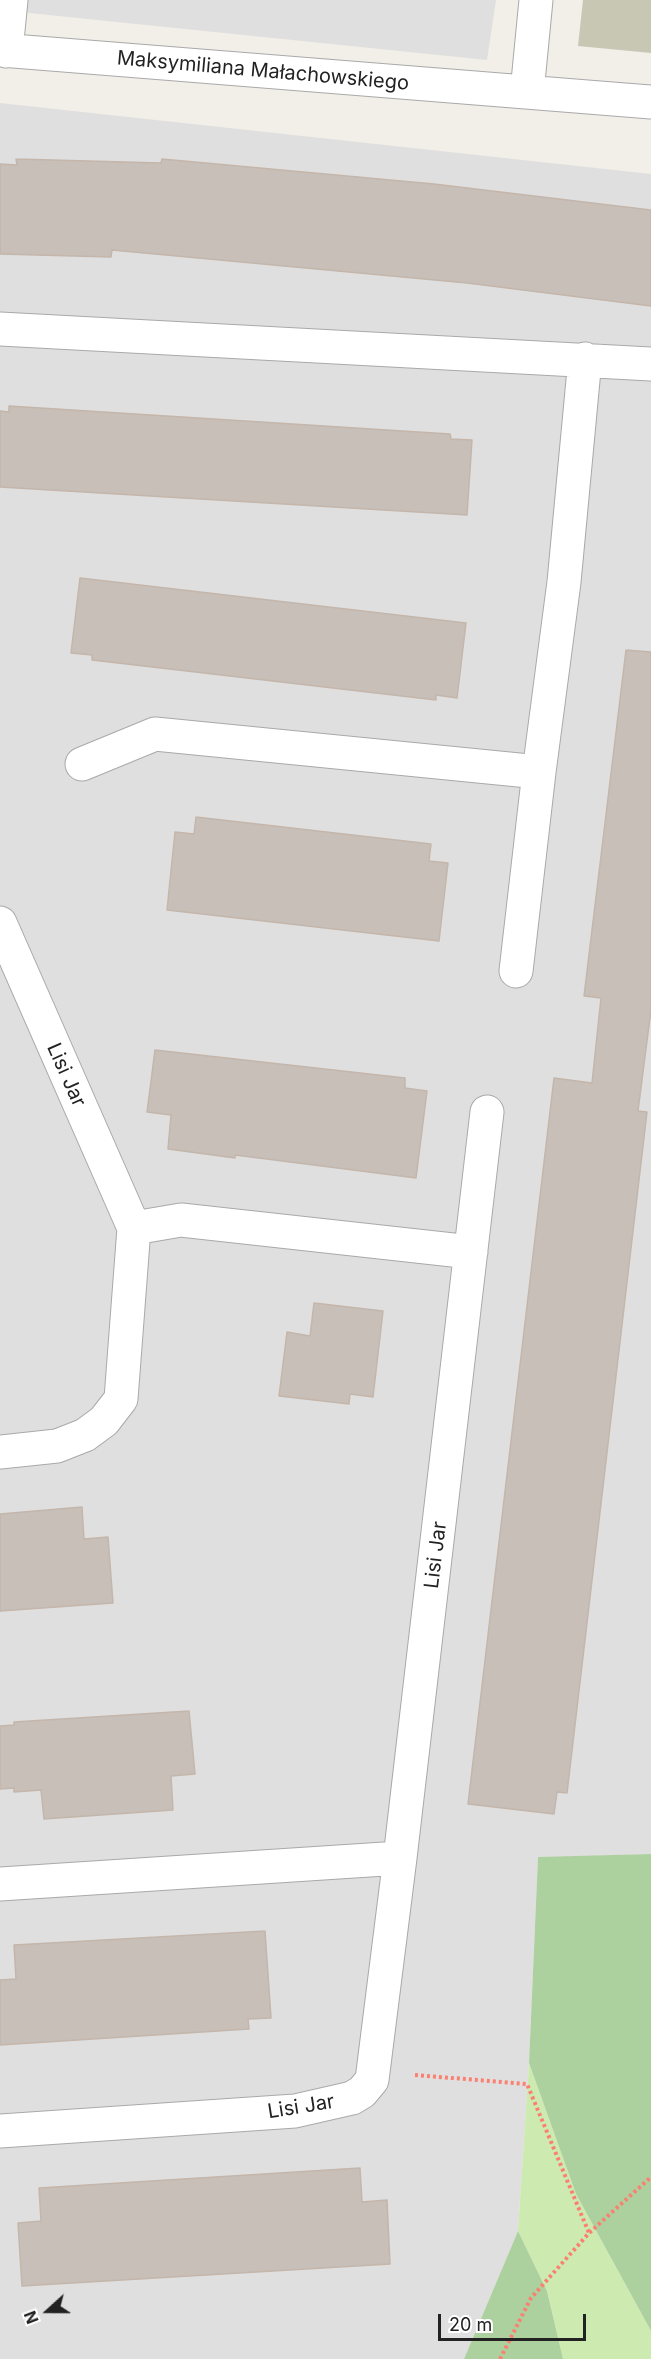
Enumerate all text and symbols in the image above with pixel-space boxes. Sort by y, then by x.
street label: Maksymiliana Małachowskiego [116,46,410,96]
street label: Lisi Jar [41,1039,91,1111]
street label: Lisi Jar [420,1520,452,1590]
street label: Lisi Jar [266,2090,336,2124]
north arrow [18,2281,78,2341]
scale bar [441,2302,590,2340]
text: N [20,2308,43,2327]
text: 20 m [449,2314,492,2335]

